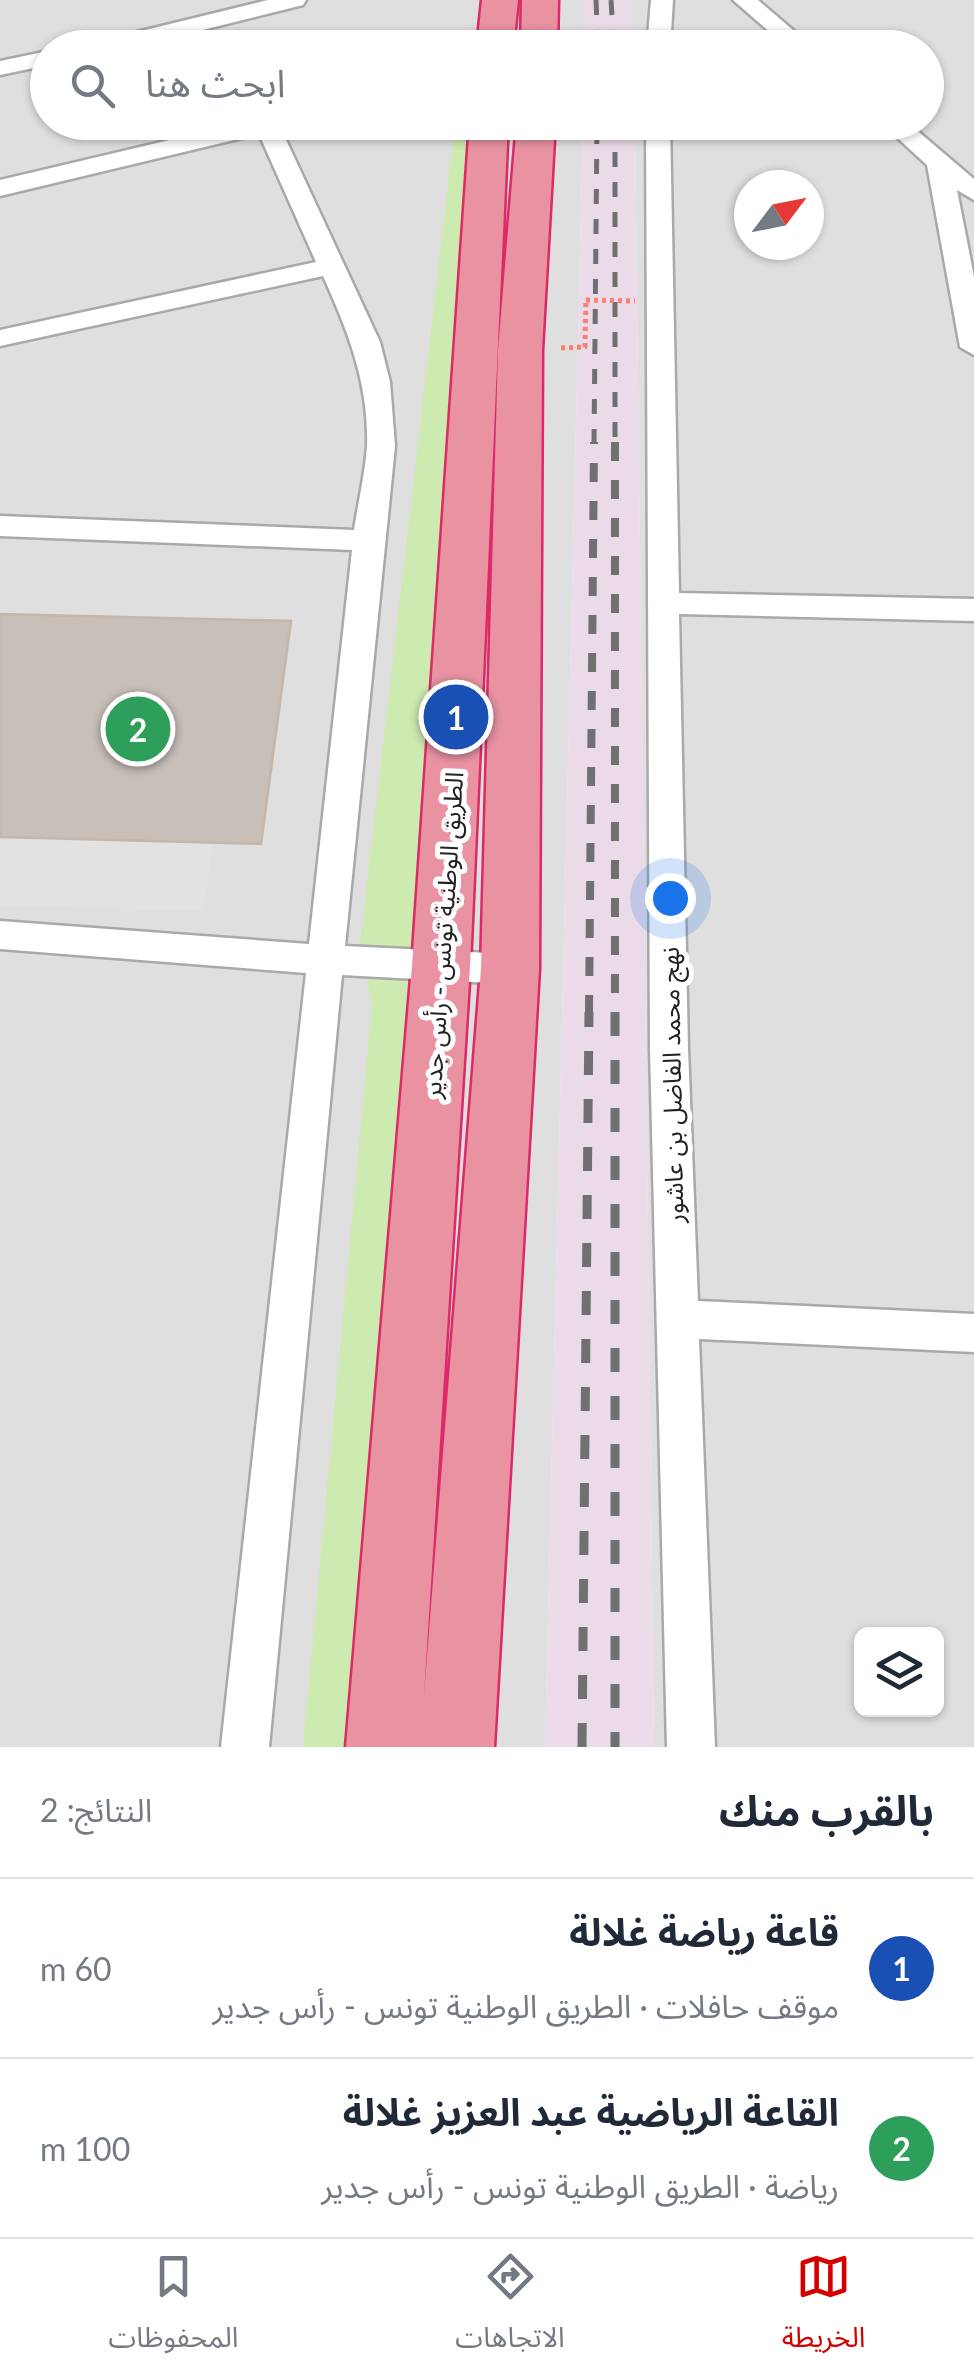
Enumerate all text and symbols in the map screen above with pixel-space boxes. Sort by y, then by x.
search box [30,30,944,140]
icon: search [65,58,120,113]
text: ابحث هنا [145,59,286,105]
north arrow [734,170,824,260]
pin: 1 [424,680,488,754]
pin: 2 [106,692,170,766]
street label: الطريق الوطنية تونس - رأس جدير [416,771,470,1100]
your location [645,873,696,924]
street label: نهج محمد الفاضل بن عاشور [654,946,693,1224]
map controls [854,1627,944,1717]
button: layers [854,1627,944,1717]
text: بالقرب منك [719,1785,934,1835]
text: النتائج: 2 [40,1790,152,1829]
text: قاعة رياضة غلالة [569,1908,839,1954]
text: 60 m [40,1949,112,1988]
text: 1 [892,1949,911,1988]
text: موقف حافلات · الطريق الوطنية تونس - رأس جدير [212,1986,839,2025]
text: القاعة الرياضية عبد العزيز غلالة [343,2088,839,2134]
text: 100 m [40,2129,130,2168]
text: 2 [892,2129,911,2168]
text: رياضة · الطريق الوطنية تونس - رأس جدير [321,2166,839,2205]
tab: المحفوظات [108,2249,238,2368]
tab: الاتجاهات [455,2249,565,2368]
tab: الخريطة [782,2249,866,2368]

